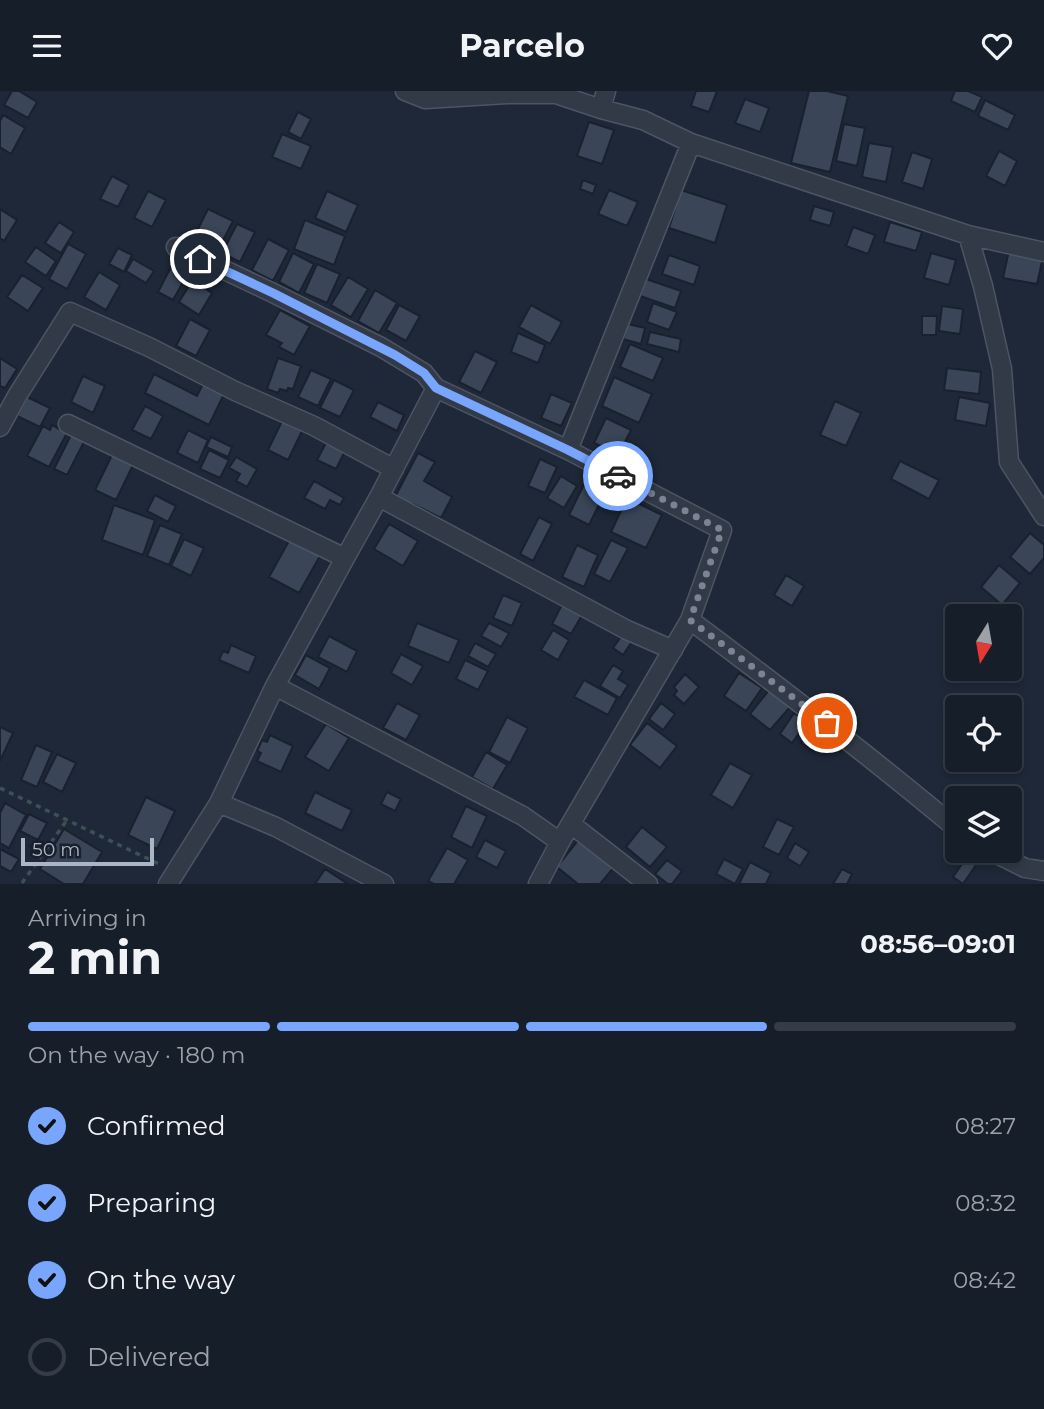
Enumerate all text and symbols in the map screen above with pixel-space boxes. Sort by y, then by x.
text: Parcelo [459,26,585,65]
icon: menu [28,27,66,65]
icon: heart [978,27,1016,65]
pin [170,229,230,289]
icon: home [181,240,219,278]
courier [583,441,653,511]
icon: car [599,457,637,495]
north arrow [945,604,1022,681]
map controls [945,604,1022,863]
pin [797,693,857,753]
button: locate [945,695,1022,772]
icon: bag [808,704,846,742]
button: layers [945,786,1022,863]
scale bar [21,835,154,867]
text: 50 m [32,838,80,861]
text: Arriving in [28,904,147,932]
text: 08:56–09:01 [860,928,1016,960]
text: 2 min [28,929,162,986]
text: On the way · 180 m [28,1041,246,1069]
icon: check [28,1107,66,1145]
text: Confirmed [87,1110,226,1142]
text: 08:27 [955,1112,1016,1140]
icon: check [28,1184,66,1222]
text: Preparing [87,1187,216,1219]
text: 08:32 [955,1189,1016,1217]
icon: check [28,1261,66,1299]
text: On the way [87,1264,235,1296]
text: 08:42 [953,1266,1016,1294]
text: Delivered [87,1341,211,1373]

